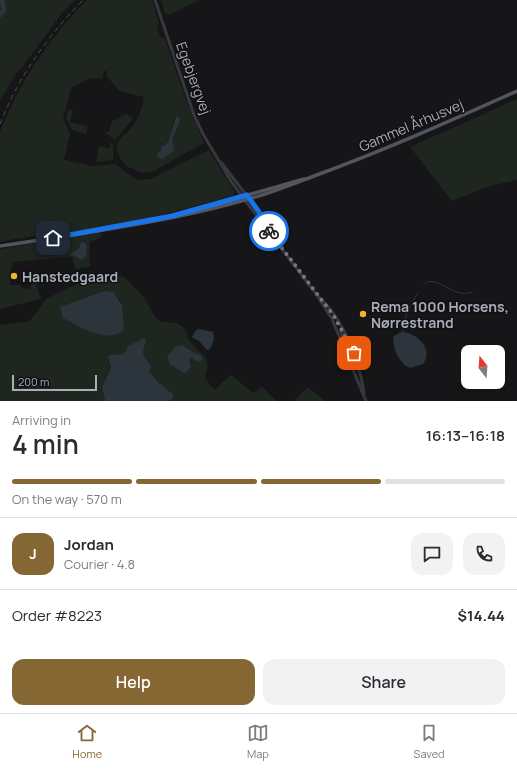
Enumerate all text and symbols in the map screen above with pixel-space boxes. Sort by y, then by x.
street label: Egebjergvej [172,39,216,117]
street label: Gammel Århusvej [356,94,466,156]
courier [249,211,289,251]
icon: bike [258,220,280,242]
pin [36,221,70,255]
icon: home [42,227,64,249]
place label: Hanstedgaard [22,267,118,286]
marker: Hanstedgaard [9,271,19,281]
place label: Rema 1000 Horsens, Nørrestrand [371,297,509,332]
marker: Rema 1000 Horsens, Nørrestrand [358,309,368,319]
pin [337,336,371,370]
icon: bag [343,342,365,364]
north arrow [461,345,505,389]
map controls [461,345,505,389]
scale bar [12,373,97,392]
text: 200 m [18,374,49,389]
text: Arriving in [12,411,71,429]
text: 16:13–16:18 [426,425,505,446]
text: 4 min [12,426,79,462]
text: On the way · 570 m [12,490,122,508]
button: chat [411,533,453,575]
button: phone [463,533,505,575]
text: Jordan [64,534,114,555]
text: J [29,543,37,564]
text: Courier · 4.8 [64,555,135,573]
text: Order #8223 [12,605,102,626]
text: $14.44 [458,605,505,626]
button: Help [12,659,255,705]
button: Share [263,659,505,705]
tab: Home [72,722,102,761]
tab: Map [247,722,269,761]
tab: Saved [414,722,445,761]

